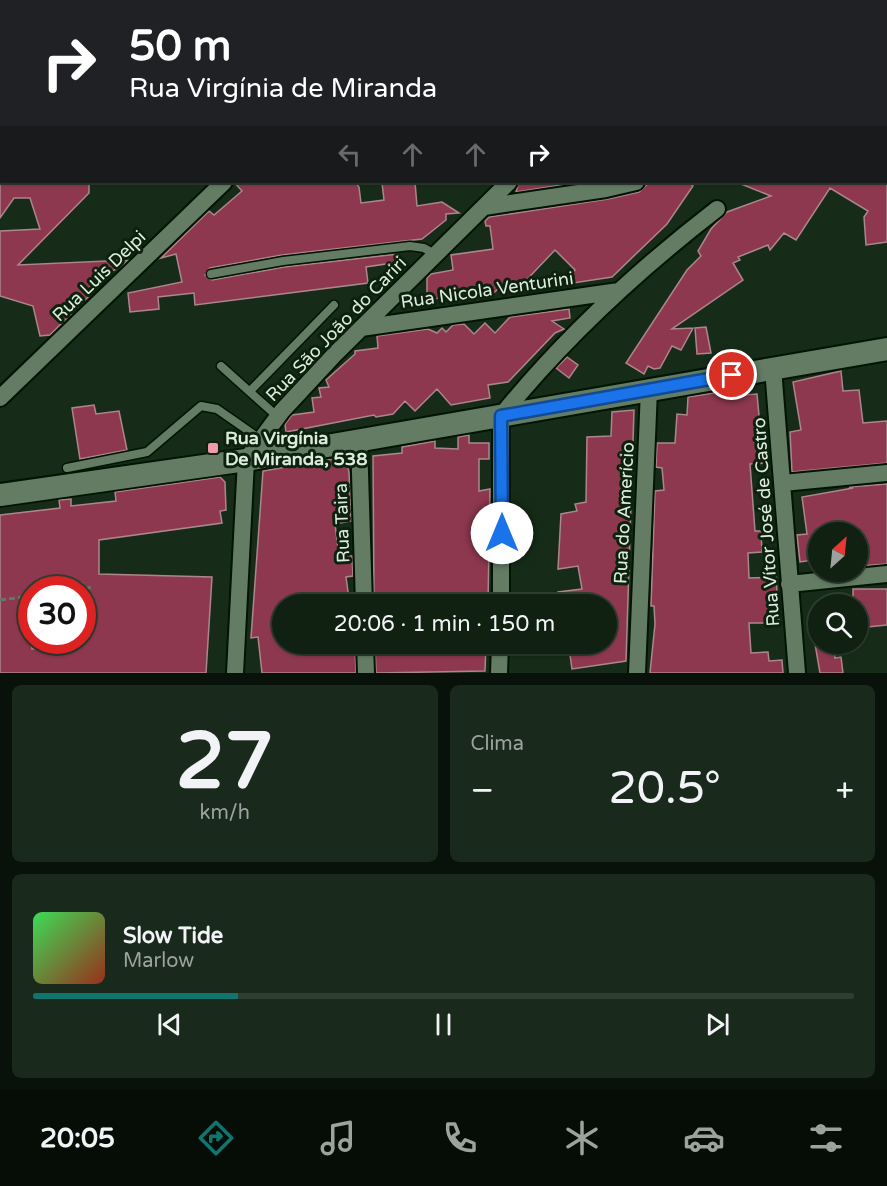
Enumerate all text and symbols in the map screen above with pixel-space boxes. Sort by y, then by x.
text: 50 m [129,21,231,72]
icon: right [30,24,108,102]
text: Rua Virgínia de Miranda [129,72,437,105]
icon: left [333,138,366,171]
icon: ahead [396,138,429,171]
icon: ahead [459,138,492,171]
icon: right [522,138,555,171]
street label: Rua Luis Delpi [48,226,150,326]
street label: Rua São João do Cariri [261,252,411,406]
street label: Rua Nicola Venturini [399,267,575,313]
pin [706,349,757,400]
icon: arrive [715,358,748,391]
street label: Rua Vítor José de Castro [748,417,784,627]
place label: Rua Virgínia De Miranda, 538 [225,427,367,470]
marker: Rua Virgínia De Miranda, 538 [206,441,220,455]
street label: Rua do Amerício [609,441,639,584]
street label: Rua Taira [330,483,354,563]
position arrow [470,501,534,565]
north arrow [808,522,868,582]
map controls [808,522,868,654]
speed limit sign: 30 [18,576,96,654]
button: search [808,594,868,654]
text: 20:06 · 1 min · 150 m [334,611,555,637]
text: 27 [176,715,274,809]
text: Clima [471,732,524,756]
text: 20.5° [608,762,721,816]
text: − [471,771,494,810]
text: + [835,771,854,810]
text: km/h [200,801,250,825]
text: Slow Tide [123,923,223,949]
text: Marlow [123,949,194,973]
icon: previous [153,1008,186,1041]
icon: pause [427,1008,460,1041]
icon: next [701,1008,734,1041]
icon: directions [195,1117,237,1159]
icon: music [317,1117,359,1159]
icon: phone [439,1117,481,1159]
icon: climate [561,1117,603,1159]
icon: car [683,1117,725,1159]
icon: filters [805,1117,847,1159]
text: 20:05 [40,1122,115,1155]

